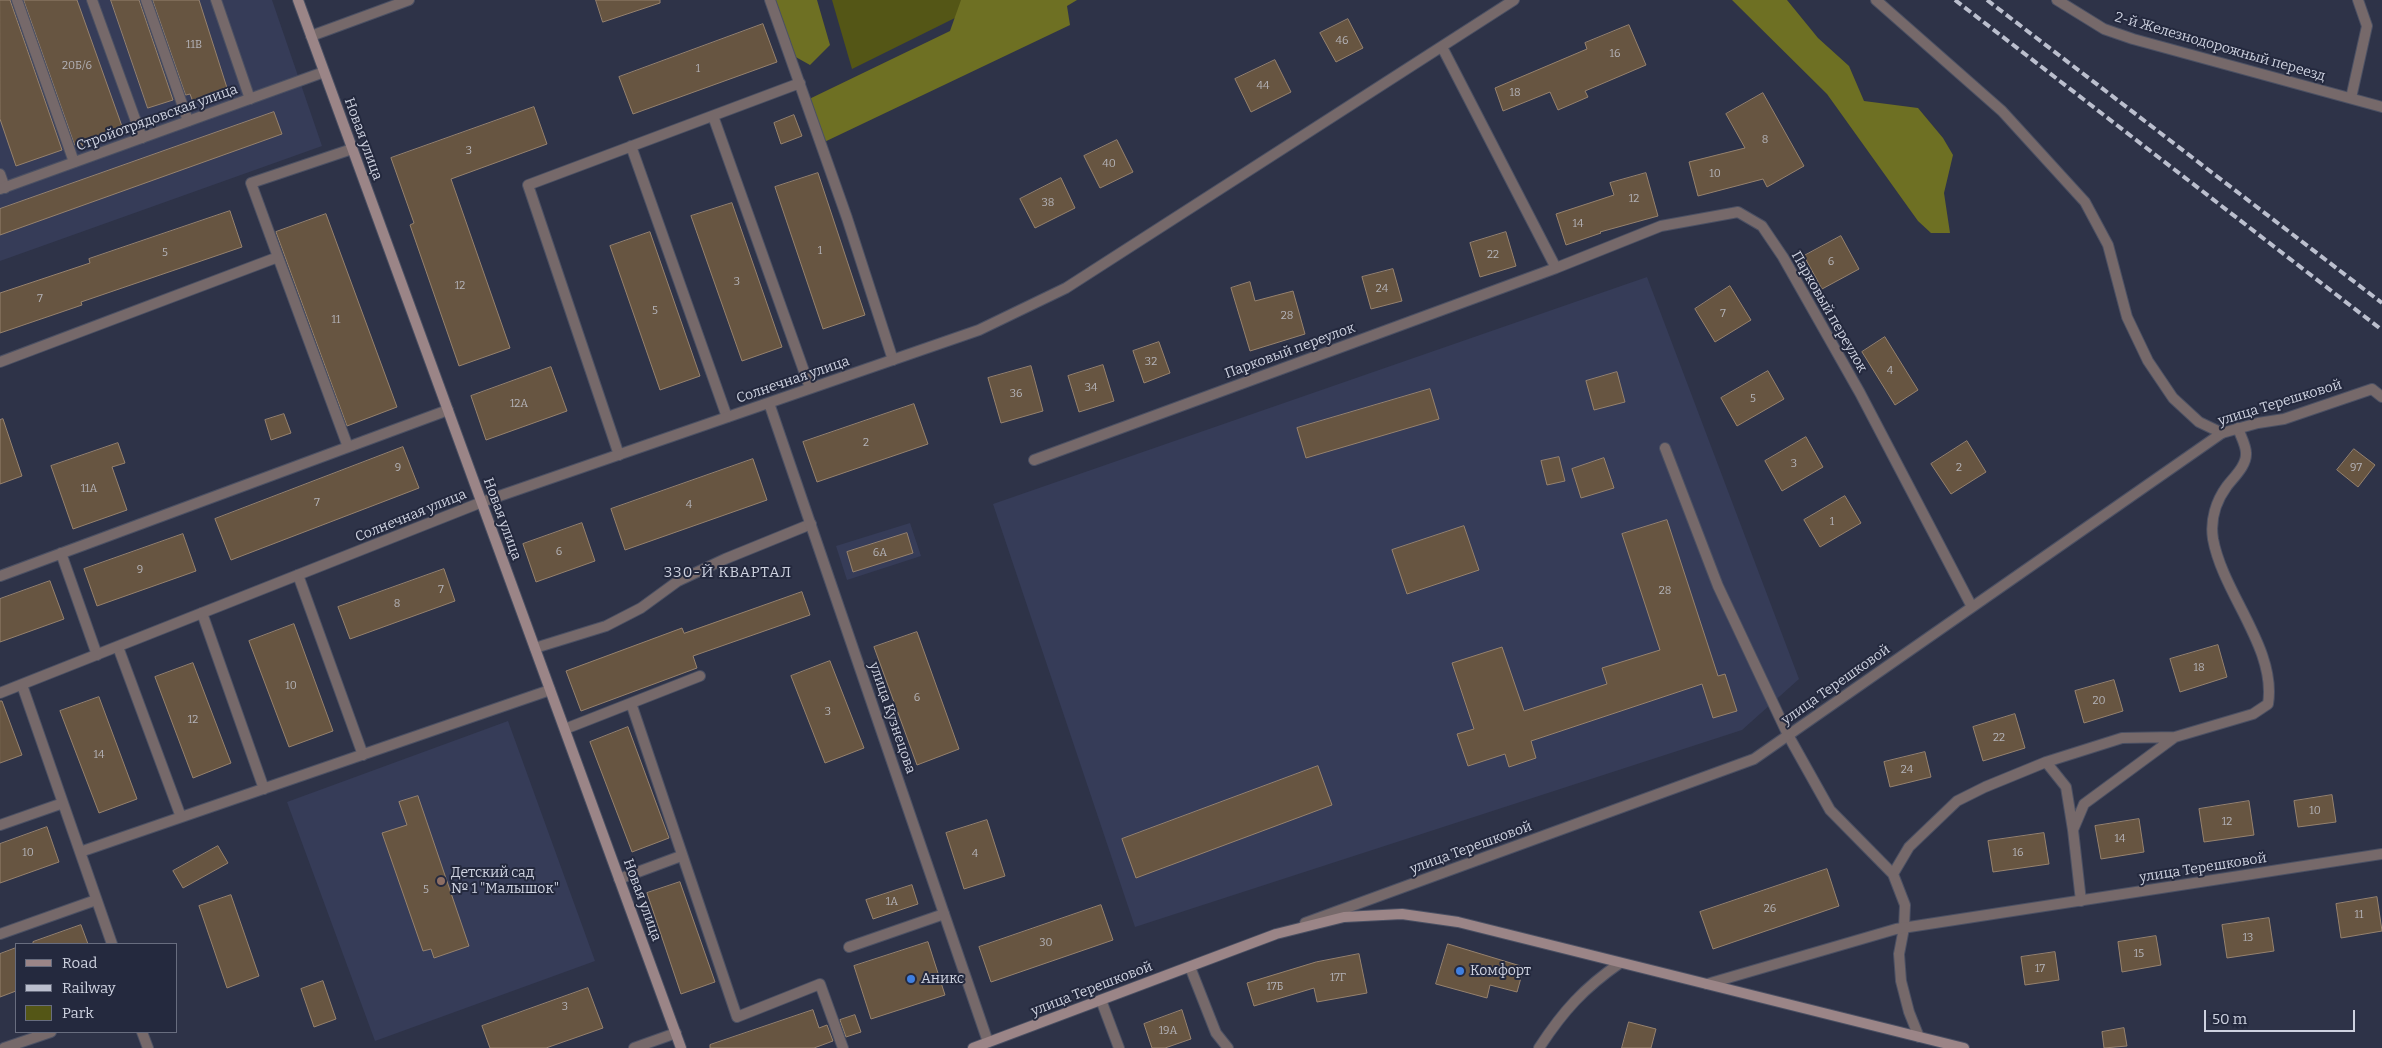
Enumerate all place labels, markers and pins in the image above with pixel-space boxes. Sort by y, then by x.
place label: Детский сад № 1 "Малышок" [451,865,559,898]
marker: Детский сад № 1 "Малышок" [435,875,447,887]
place label: Комфорт [1470,963,1531,979]
marker: Комфорт [1454,965,1466,977]
place label: Аникс [921,971,964,987]
marker: Аникс [905,973,917,985]

